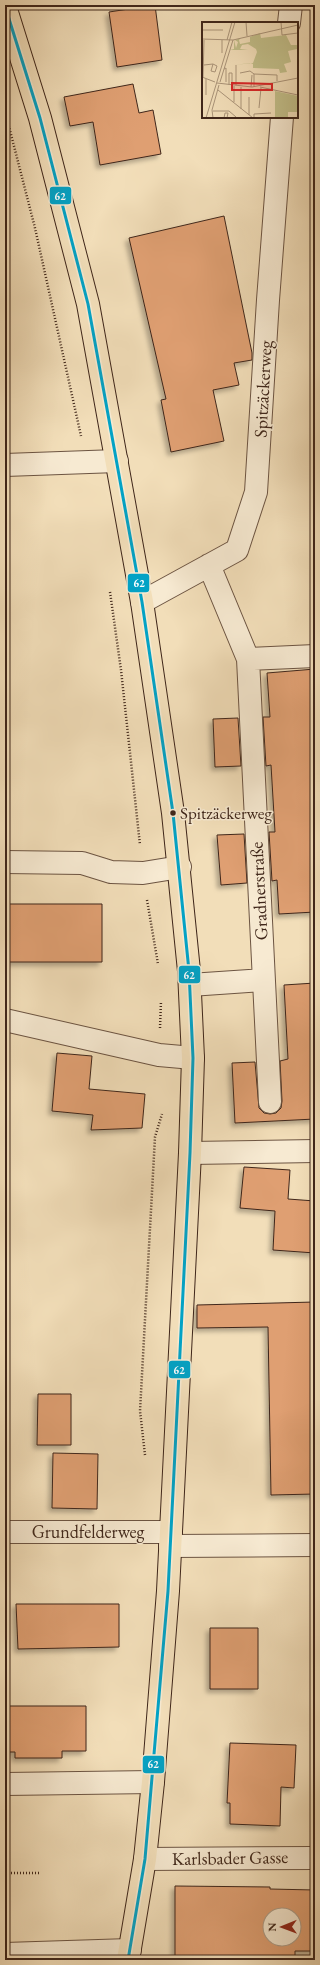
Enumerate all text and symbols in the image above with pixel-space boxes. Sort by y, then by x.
inset map [202,22,298,118]
line badge: 62 [49,186,72,205]
text: 62 [54,189,66,203]
street label: Spitzäckerweg [248,340,277,438]
line badge: 62 [127,573,150,593]
text: 62 [133,576,145,590]
place label: Spitzäckerweg [180,802,272,824]
marker: Spitzäckerweg [168,808,178,818]
street label: Gradnerstraße [244,841,273,941]
line badge: 62 [178,965,201,984]
text: 62 [183,968,195,982]
line badge: 62 [168,1360,191,1379]
text: 62 [173,1363,185,1377]
street label: Grundfelderweg [32,1520,145,1543]
line badge: 62 [142,1755,165,1774]
text: 62 [147,1757,159,1771]
street label: Karlsbader Gasse [172,1845,288,1870]
north arrow [262,1907,302,1947]
text: N [265,1923,279,1932]

